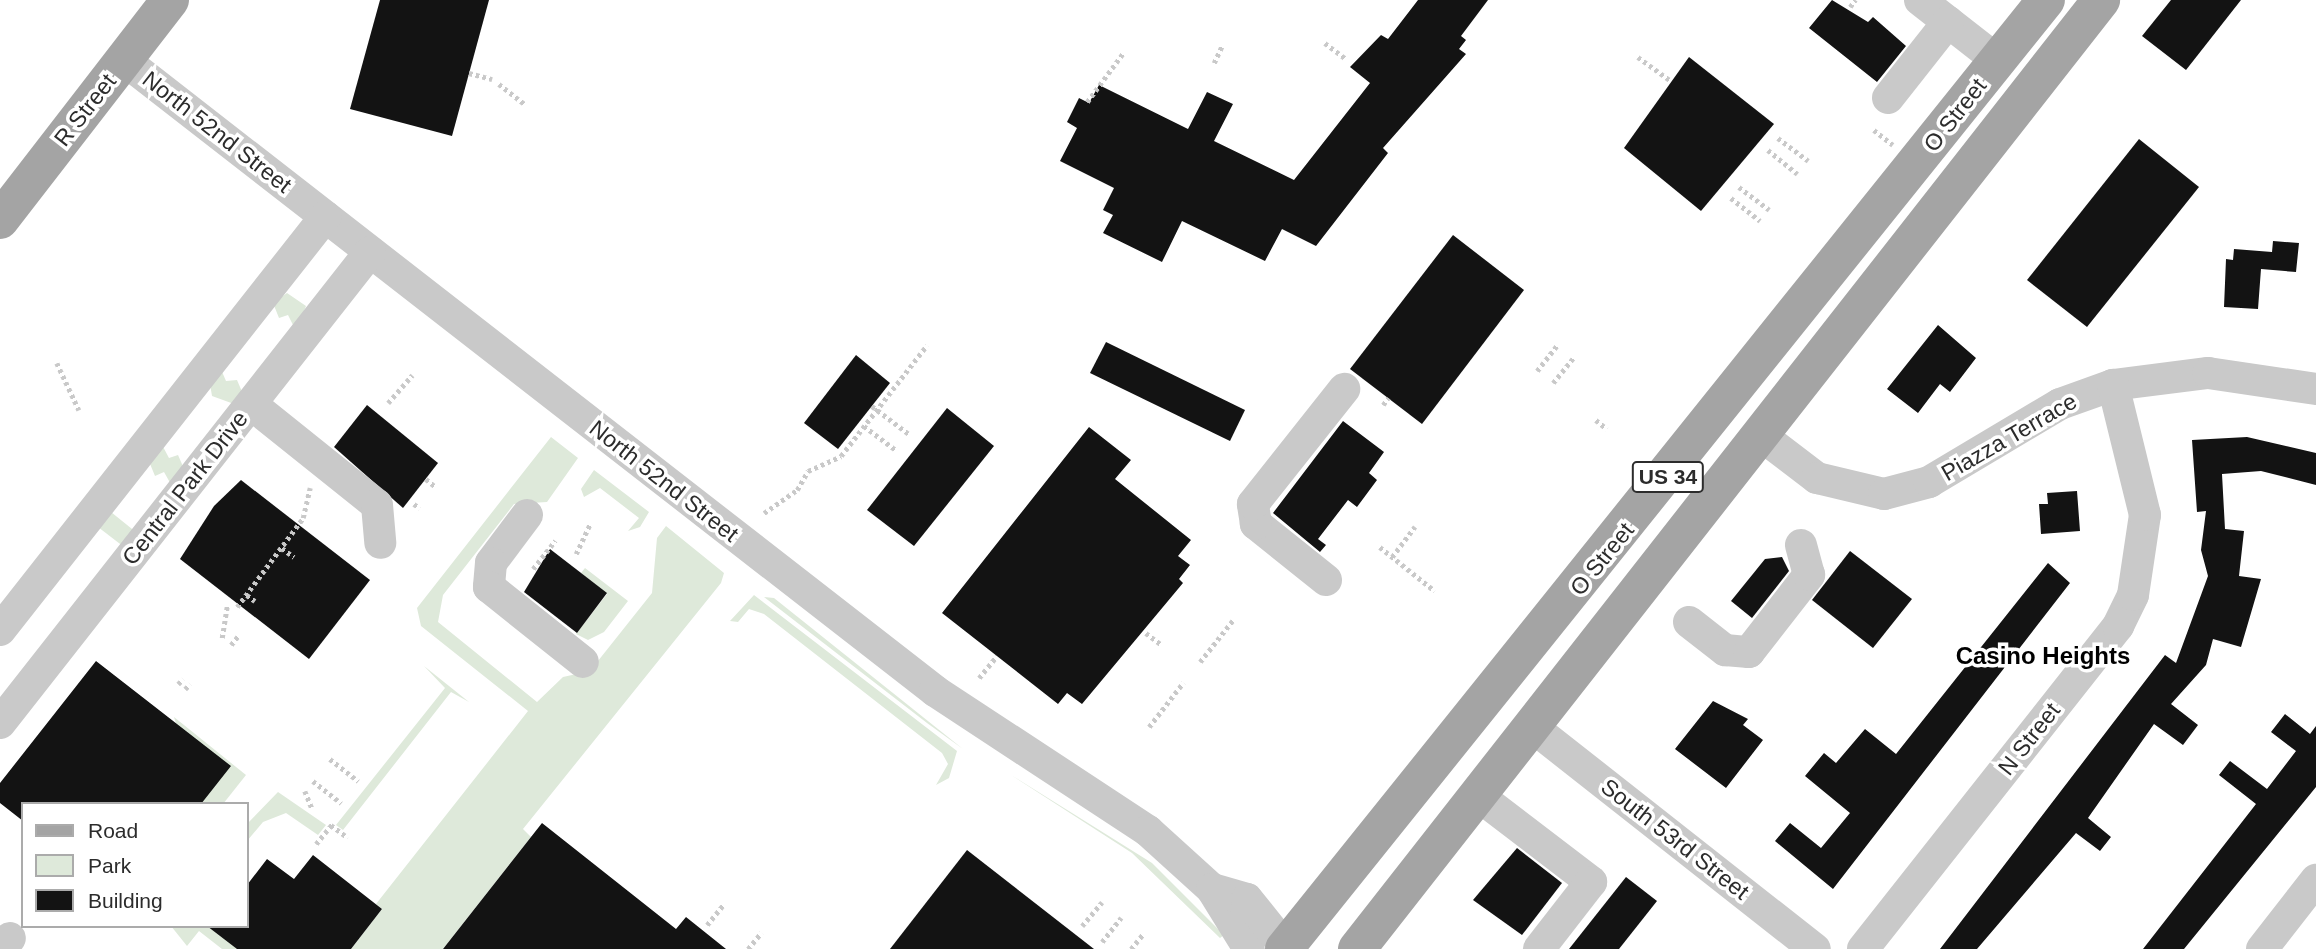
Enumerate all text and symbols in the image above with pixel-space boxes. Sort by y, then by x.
street label: North 52nd Street [137,65,297,199]
street label: R Street [48,68,122,152]
street label: O Street [1918,73,1992,157]
street label: Piazza Terrace [1936,387,2082,487]
street label: Central Park Drive [116,405,254,571]
street label: North 52nd Street [584,414,744,548]
road number: US 34 [1631,460,1705,494]
street label: O Street [1564,517,1640,601]
district label: Casino Heights [1956,642,2130,670]
street label: N Street [1992,697,2066,781]
street label: South 53rd Street [1595,773,1755,905]
legend [21,802,248,928]
text: Road [88,819,138,842]
text: Park [88,854,131,877]
text: Building [88,889,163,912]

